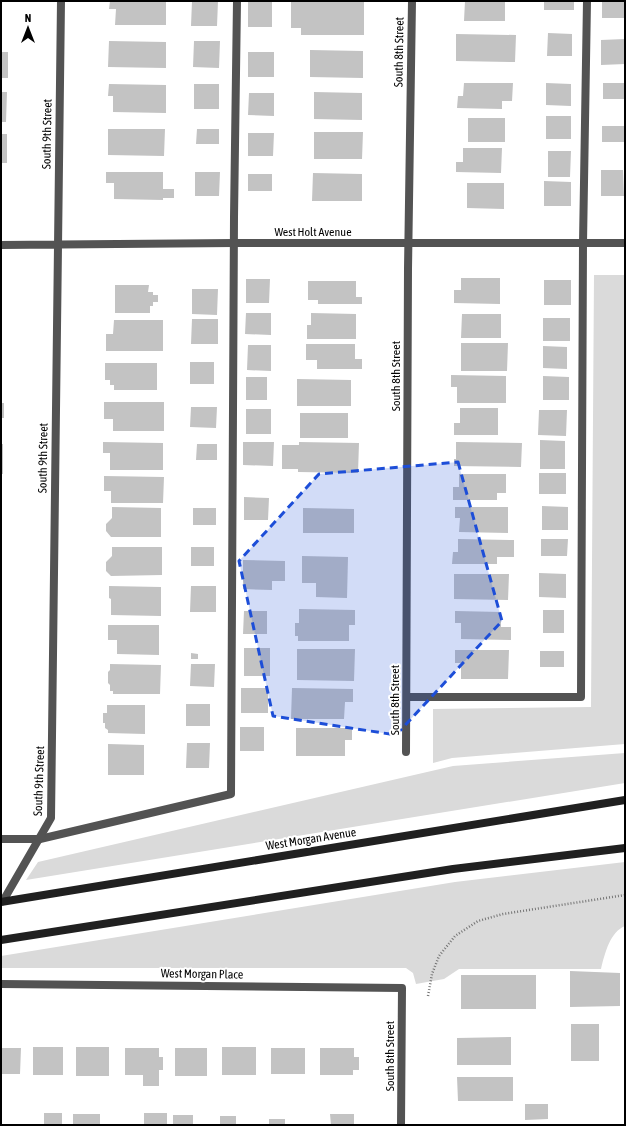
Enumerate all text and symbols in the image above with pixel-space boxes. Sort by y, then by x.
north arrow [8,8,48,48]
text: N [25,12,31,24]
street label: South 8th Street [391,16,407,87]
street label: South 9th Street [39,98,55,169]
street label: West Holt Avenue [274,225,352,239]
street label: South 8th Street [389,340,403,411]
street label: South 9th Street [35,422,51,493]
street label: South 8th Street [388,664,402,735]
street label: South 9th Street [31,745,47,816]
street label: West Morgan Avenue [265,825,357,853]
street label: West Morgan Place [161,966,243,982]
street label: South 8th Street [383,1020,397,1091]

